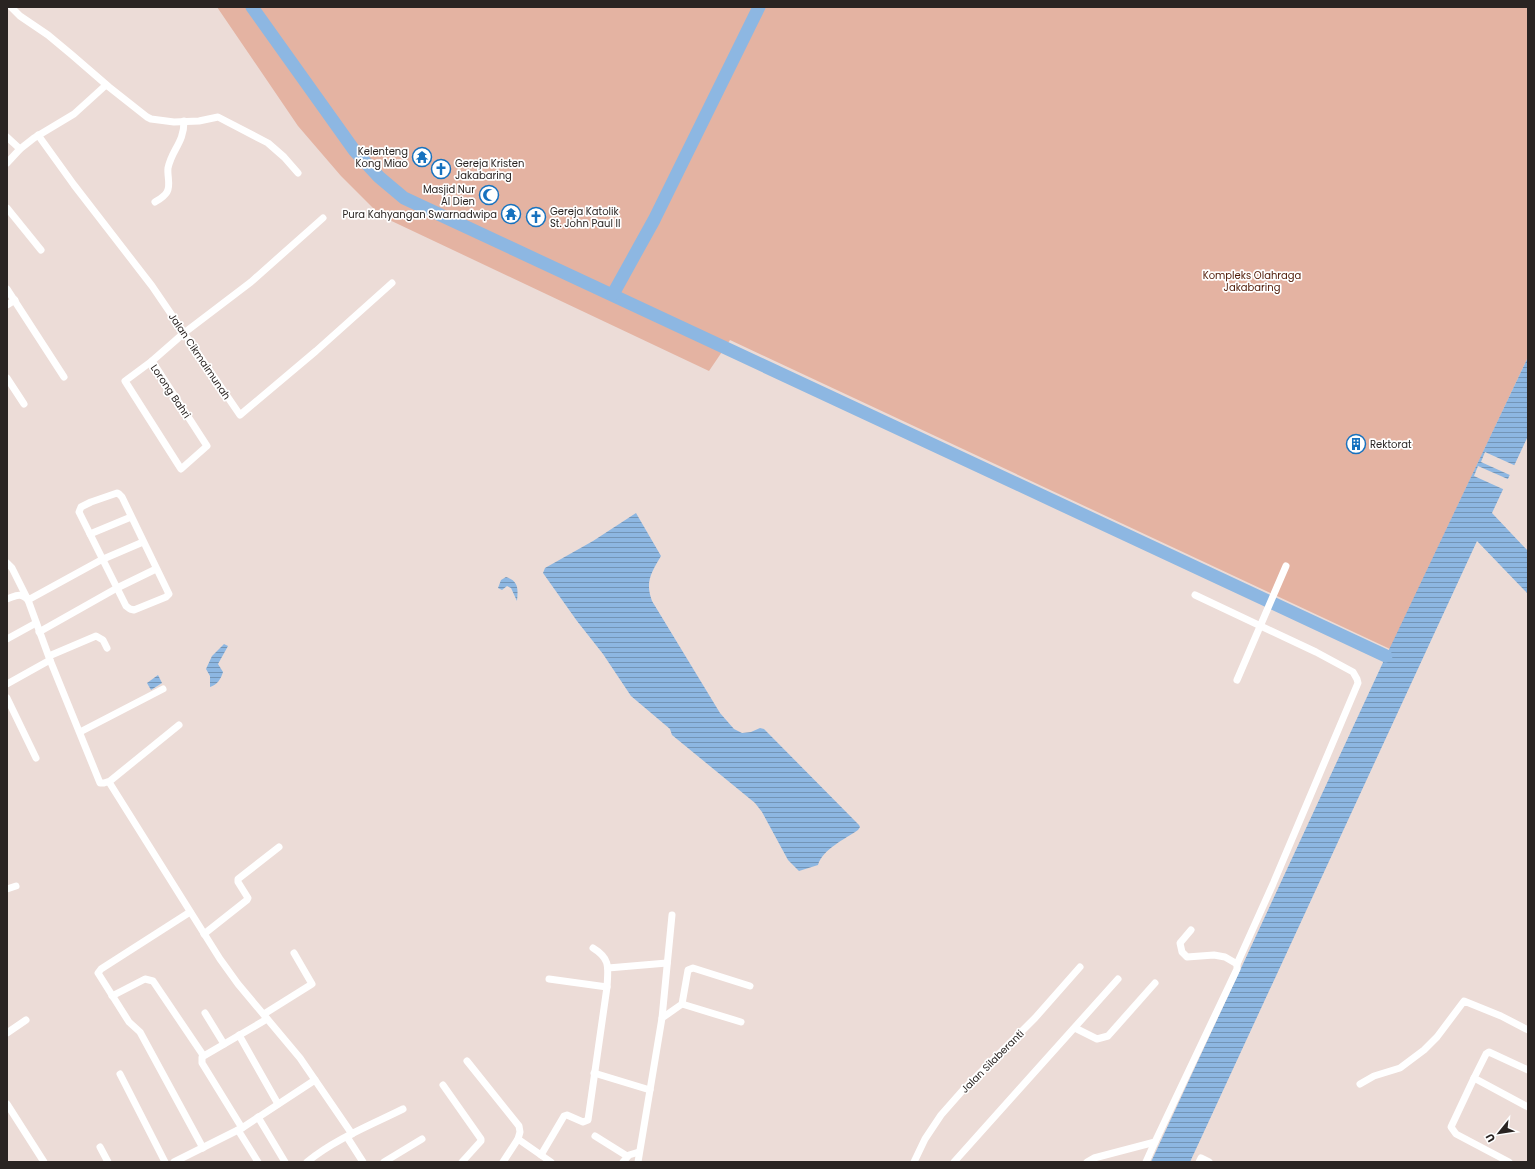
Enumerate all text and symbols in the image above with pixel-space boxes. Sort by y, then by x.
place label: Kelenteng Kong Miao [356,144,408,171]
temple icon: Kelenteng Kong Miao [411,146,433,168]
place label: Gereja Kristen Jakabaring [455,156,524,183]
church icon: Gereja Kristen Jakabaring [430,158,452,180]
place label: Masjid Nur Al Dien [423,182,475,209]
mosque icon: Masjid Nur Al Dien [478,184,500,206]
temple icon: Pura Kahyangan Swarnadwipa [500,203,522,225]
place label: Gereja Katolik St. John Paul II [550,204,620,231]
church icon: Gereja Katolik St. John Paul II [525,206,547,228]
place label: Pura Kahyangan Swarnadwipa [342,207,497,222]
park label: Kompleks Olahraga Jakabaring [1203,268,1301,295]
street label: Jalan Cikmaimunah [165,310,234,403]
street label: Lorong Bahri [147,361,194,421]
building icon: Rektorat [1345,433,1367,455]
place label: Rektorat [1370,437,1412,452]
street label: Jalan Silaberanti [957,1026,1027,1096]
north arrow [1479,1113,1519,1153]
text: U [1481,1130,1499,1145]

